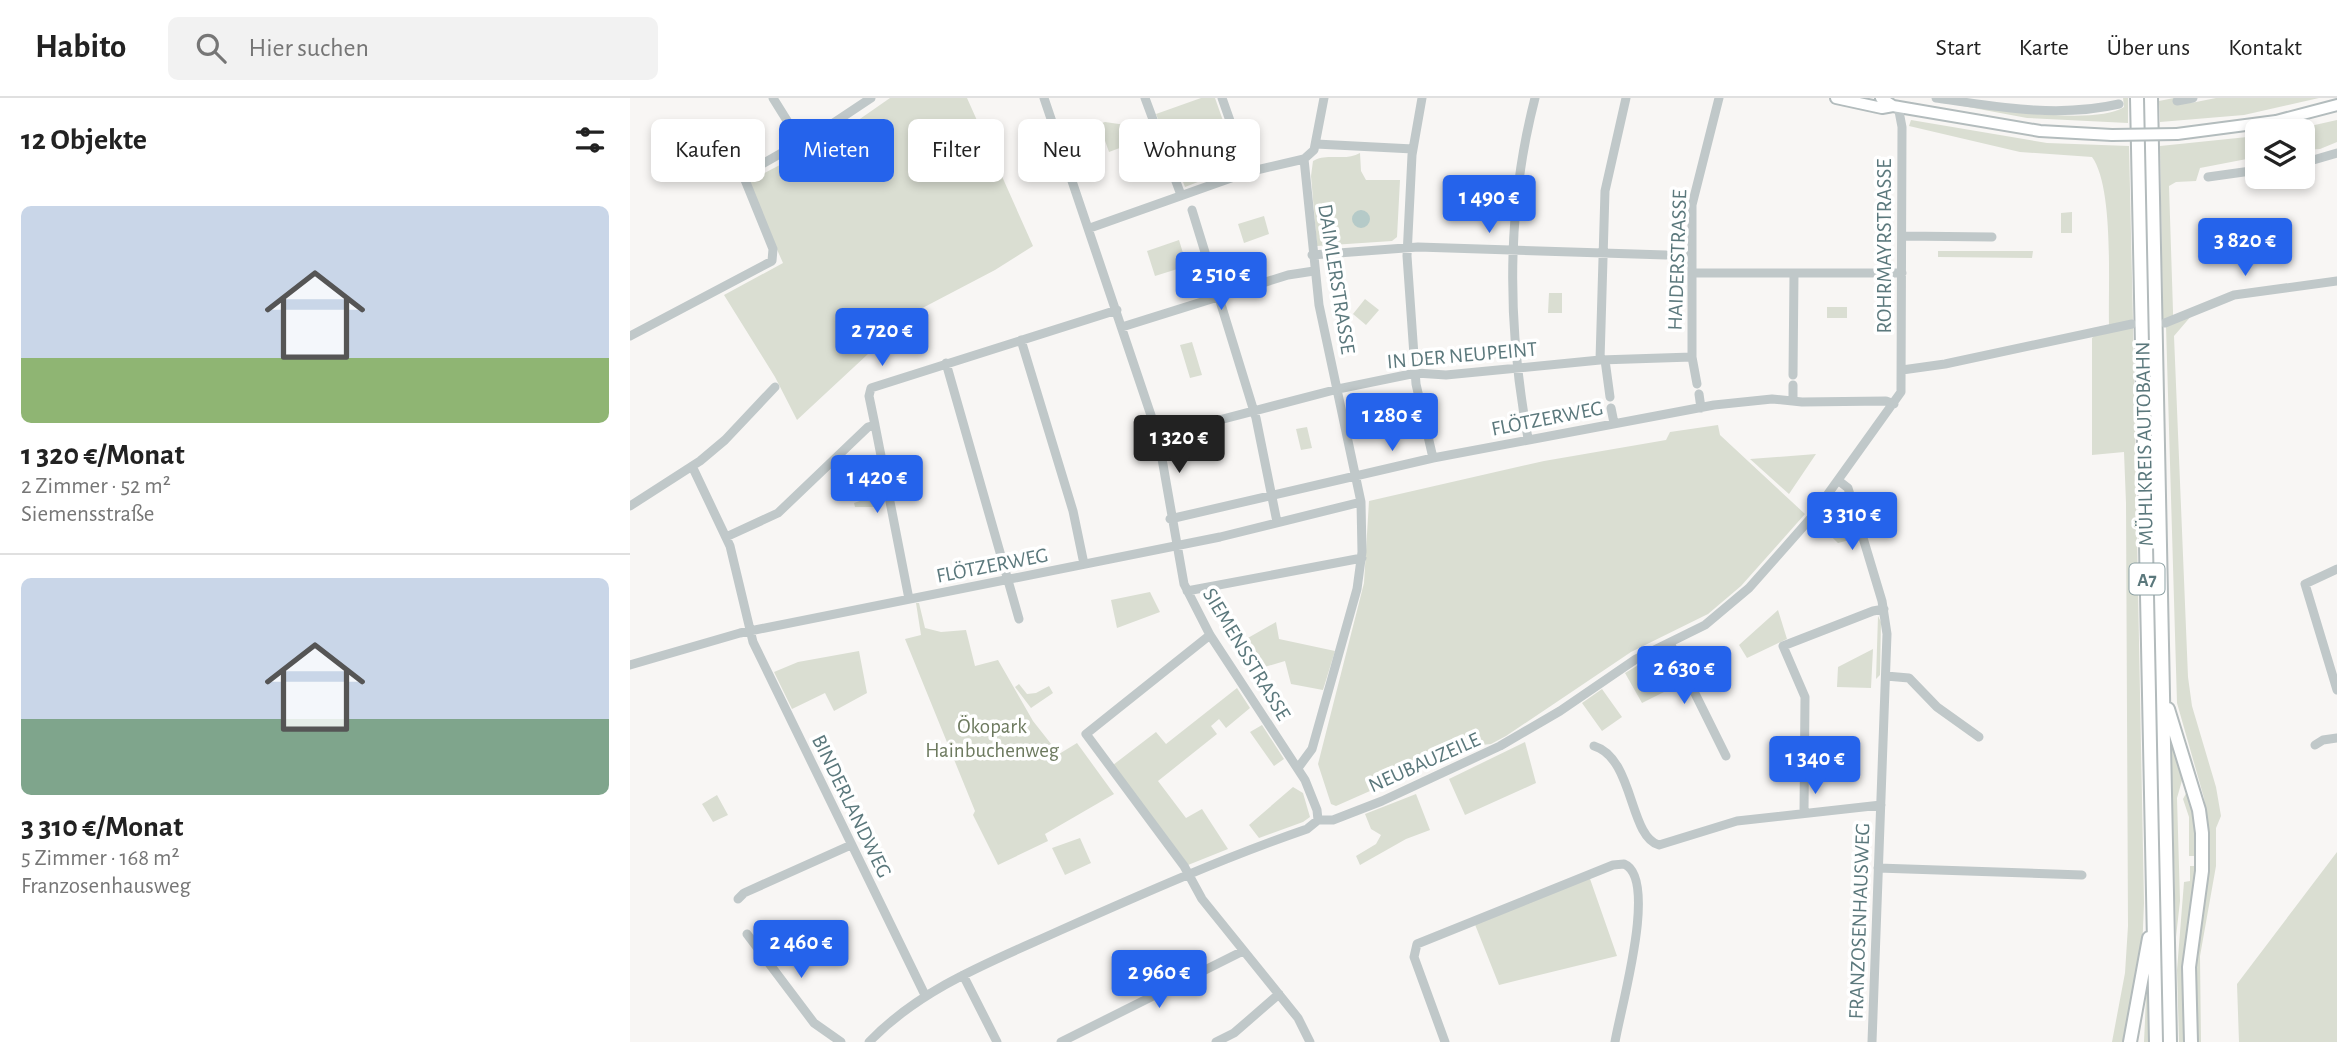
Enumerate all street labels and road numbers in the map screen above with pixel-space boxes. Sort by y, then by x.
street label: ROHRMAYRSTRASSE [1874,159,1895,333]
street label: HAIDERSTRASSE [1665,189,1690,331]
street label: DAIMLERSTRASSE [1314,203,1359,356]
street label: IN DER NEUPEINT [1386,338,1538,373]
street label: MÜHLKREIS AUTOBAHN [2131,341,2157,547]
street label: FLÖTZERWEG [1489,396,1605,440]
street label: FLÖTZERWEG [934,543,1050,587]
road number: A7 [2130,564,2164,594]
street label: SIEMENSSTRASSE [1199,584,1294,724]
street label: NEUBAUZEILE [1365,729,1483,796]
street label: BINDERLANDWEG [808,731,895,881]
street label: FRANZOSENHAUSWEG [1846,823,1873,1020]

